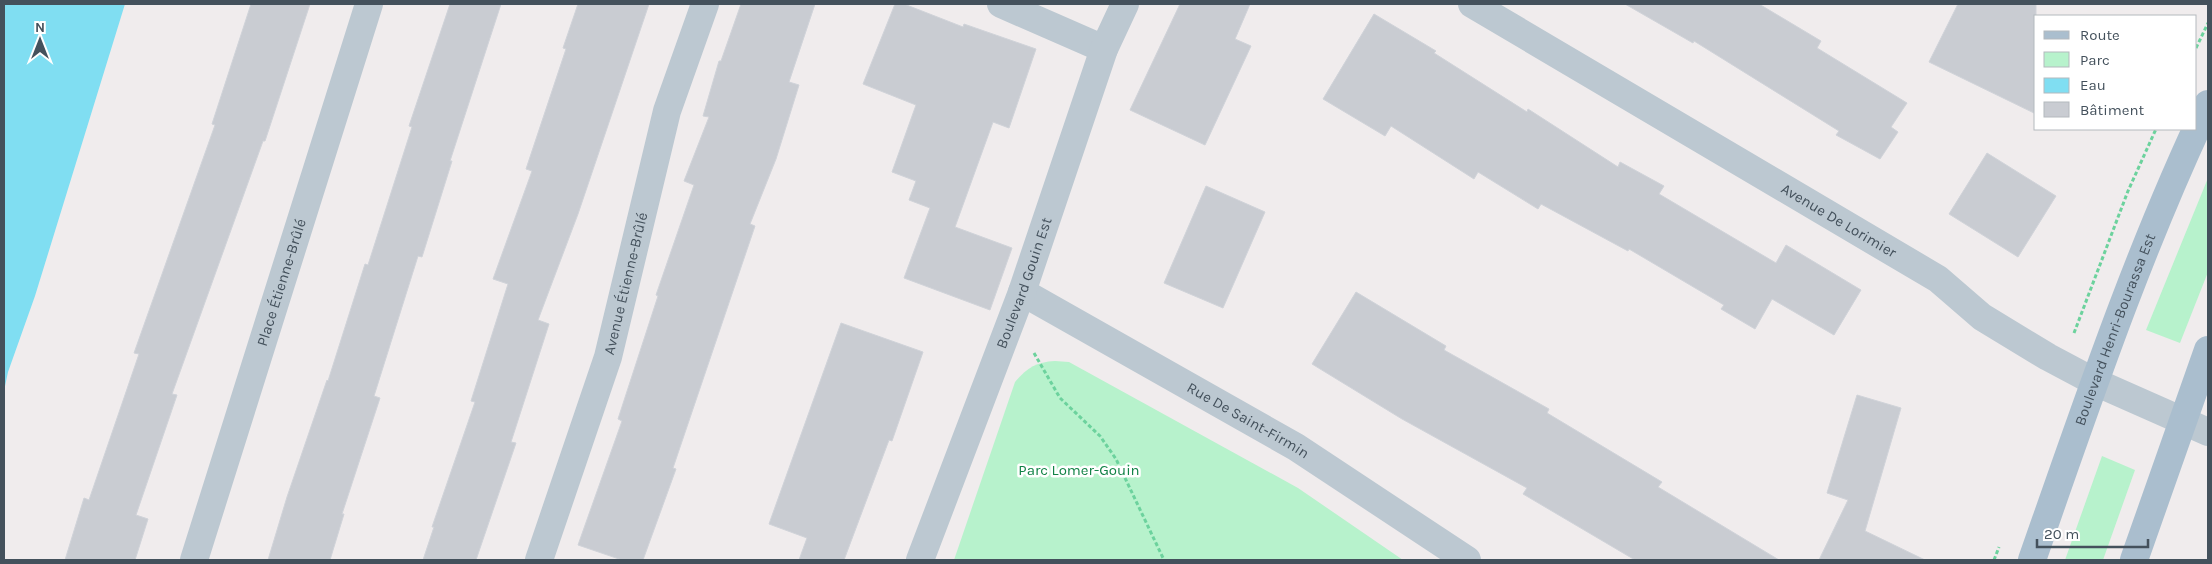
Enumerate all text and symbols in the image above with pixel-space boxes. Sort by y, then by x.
north arrow [15,15,65,65]
legend [2034,15,2197,130]
text: N [35,19,45,36]
text: Route [2080,26,2120,44]
text: Parc [2080,51,2110,69]
text: Eau [2080,76,2106,94]
text: Bâtiment [2080,101,2144,119]
street label: Avenue De Lorimier [1778,179,1900,262]
street label: Avenue Étienne-Brûlé [600,210,651,357]
street label: Boulevard Gouin Est [992,215,1056,351]
street label: Place Étienne-Brûlé [253,216,310,349]
street label: Boulevard Henri-Bourassa Est [2071,230,2159,428]
street label: Rue De Saint-Firmin [1184,378,1313,462]
park label: Parc Lomer-Gouin [1018,461,1140,479]
scale bar [2037,516,2148,548]
text: 20 m [2044,525,2079,543]

